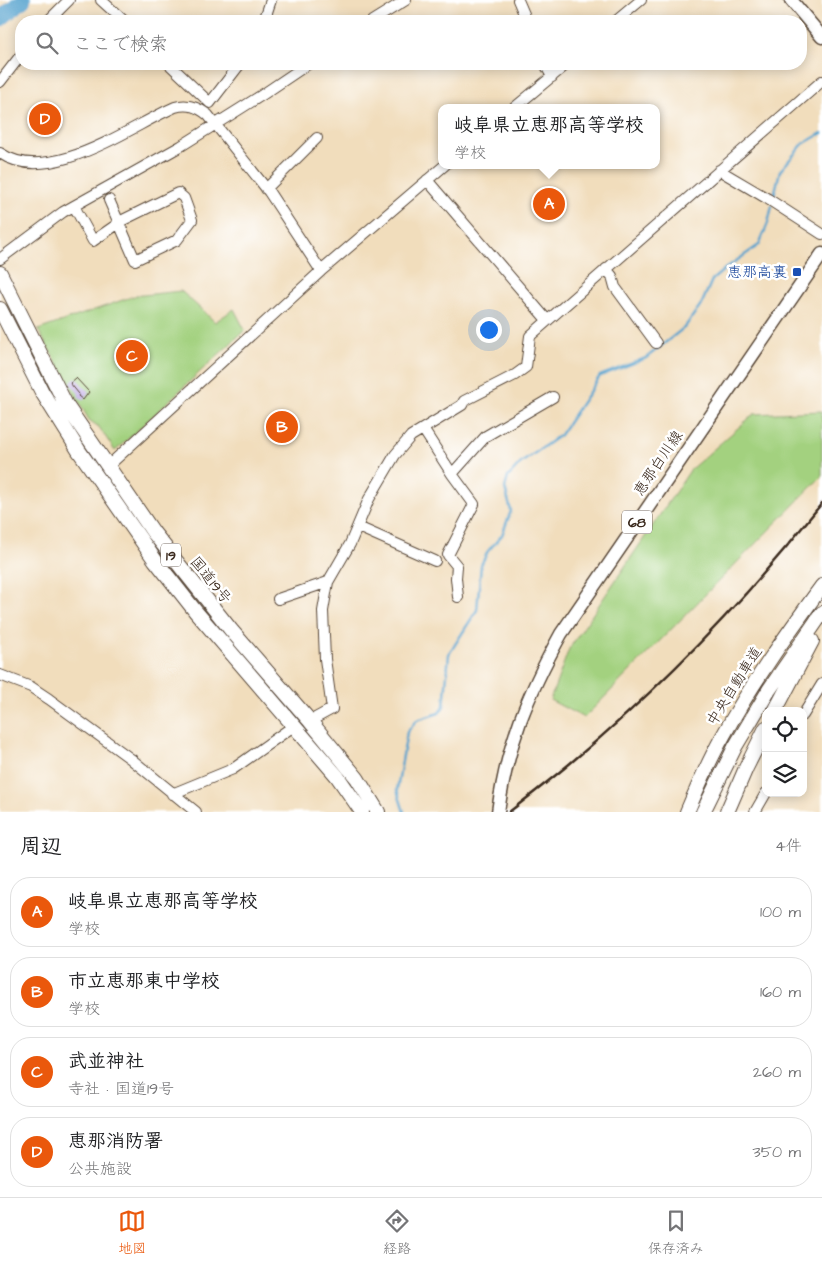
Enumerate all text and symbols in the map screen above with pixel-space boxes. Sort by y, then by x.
search box [15,15,807,70]
icon: search [33,29,61,57]
text: ここで検索 [73,31,168,58]
pin: D [29,100,61,138]
popup [438,104,660,169]
text: 岐阜県立恵那高等学校 [454,112,644,139]
text: 学校 [454,142,486,164]
pin: A [533,185,565,223]
place label: 恵那高裏 [727,262,787,283]
marker: 恵那高裏 [791,266,803,278]
your location [476,317,502,343]
pin: C [116,337,148,375]
pin: B [266,408,298,446]
street label: 恵那白川線 [629,426,688,500]
road number: 68 [622,511,652,534]
road number: 19 [161,544,181,566]
street label: 国道19号 [185,552,236,608]
street label: 中央自動車道 [702,643,767,730]
map controls [762,707,807,797]
button: locate [762,707,807,752]
button: layers [762,752,807,797]
text: 周辺 [20,832,62,861]
text: 4件 [775,835,802,857]
text: 岐阜県立恵那高等学校 [68,888,258,915]
text: A [32,901,42,923]
text: 100 m [760,901,801,923]
text: 学校 [68,918,100,940]
text: 市立恵那東中学校 [68,968,220,995]
text: B [31,981,43,1003]
text: 160 m [760,981,801,1003]
text: 学校 [68,998,100,1020]
text: 武並神社 [68,1048,144,1075]
text: C [31,1061,43,1083]
text: 260 m [753,1061,801,1083]
text: 寺社 · 国道19号 [68,1078,174,1100]
text: 恵那消防署 [68,1128,163,1155]
text: D [32,1141,42,1163]
text: 350 m [753,1141,801,1163]
text: 公共施設 [68,1158,132,1180]
tab: 地図 [118,1207,146,1259]
tab: 経路 [383,1207,411,1259]
tab: 保存済み [648,1207,704,1259]

